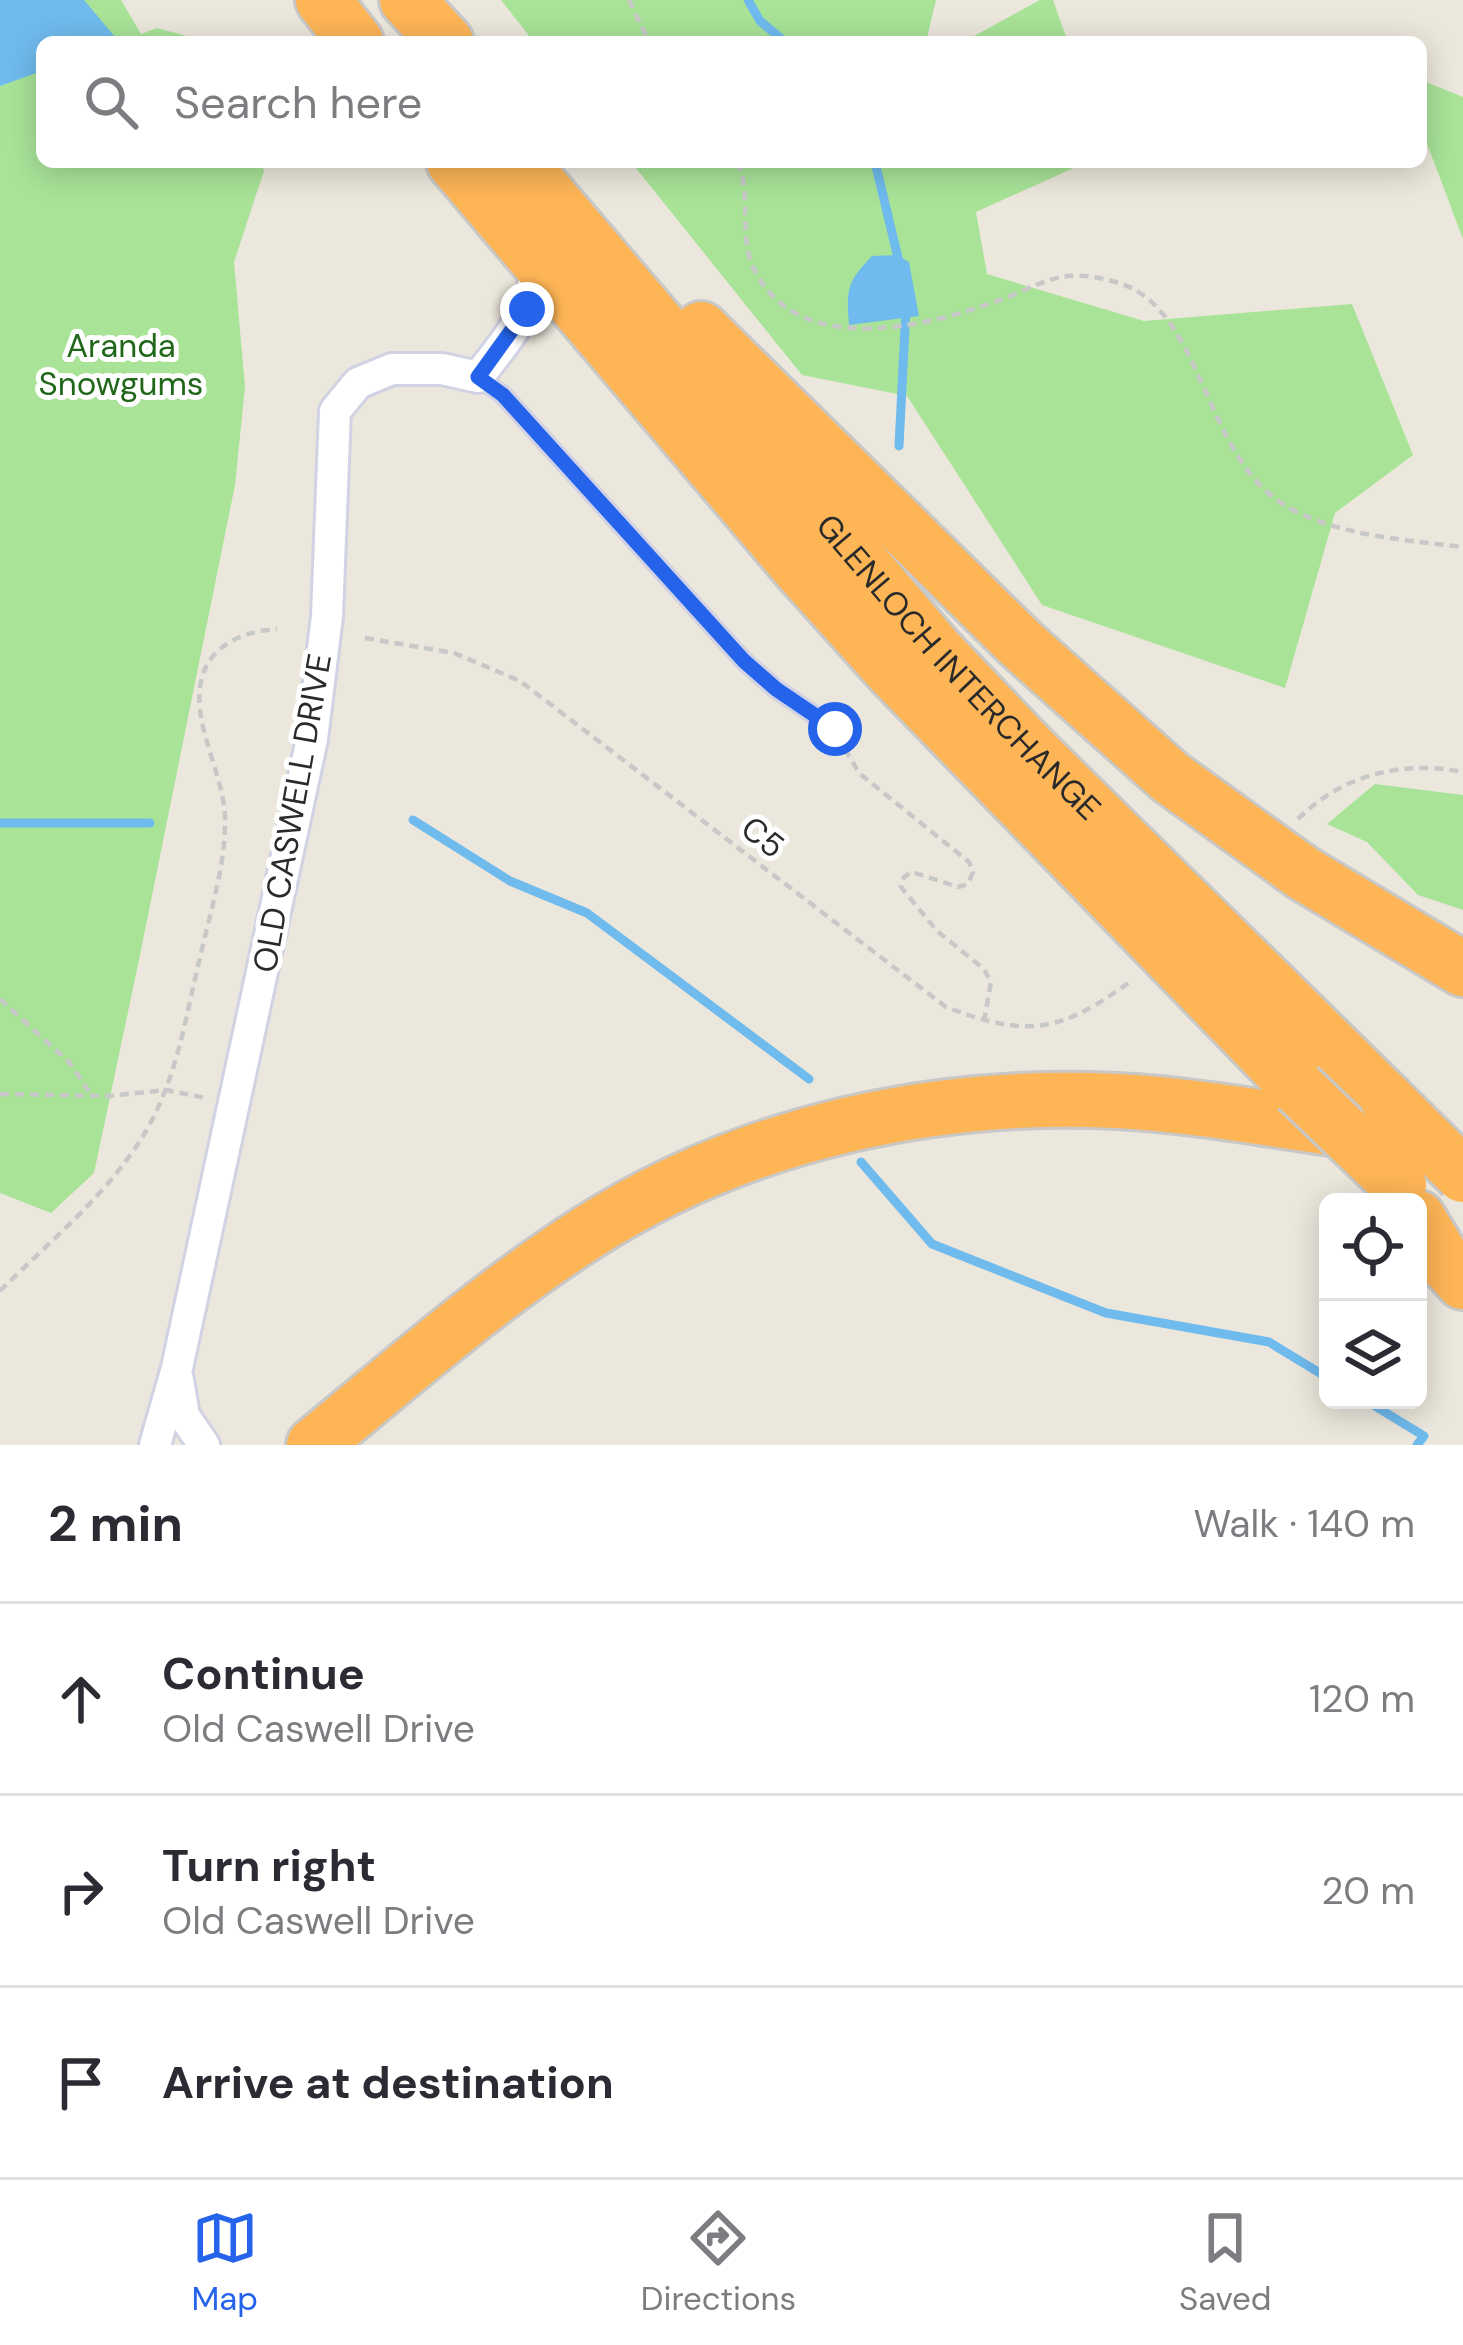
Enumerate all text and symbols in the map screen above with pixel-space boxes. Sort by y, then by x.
search box [36,36,1427,168]
icon: search [78,69,144,135]
text: Search here [174,73,422,132]
route end [500,282,554,336]
park label: Aranda Snowgums [39,324,203,405]
street label: GLENLOCH INTERCHANGE [807,504,1111,829]
street label: OLD CASWELL DRIVE [243,650,341,976]
route start [808,702,862,756]
street label: C5 [733,807,793,867]
map controls [1319,1193,1427,1409]
button: locate [1319,1193,1427,1301]
button: layers [1319,1301,1427,1409]
text: 2 min [48,1490,183,1557]
text: Walk · 140 m [1193,1498,1415,1549]
text: Continue [162,1644,365,1703]
icon: ahead [48,1666,114,1732]
text: 120 m [1309,1673,1415,1724]
text: Old Caswell Drive [162,1703,475,1754]
text: Turn right [162,1836,376,1895]
icon: right [48,1858,114,1924]
text: 20 m [1321,1865,1415,1916]
text: Old Caswell Drive [162,1895,475,1946]
icon: arrive [48,2050,114,2116]
text: Arrive at destination [162,2053,614,2112]
tab: Map [191,2205,258,2320]
tab: Directions [641,2205,796,2320]
tab: Saved [1179,2205,1272,2320]

